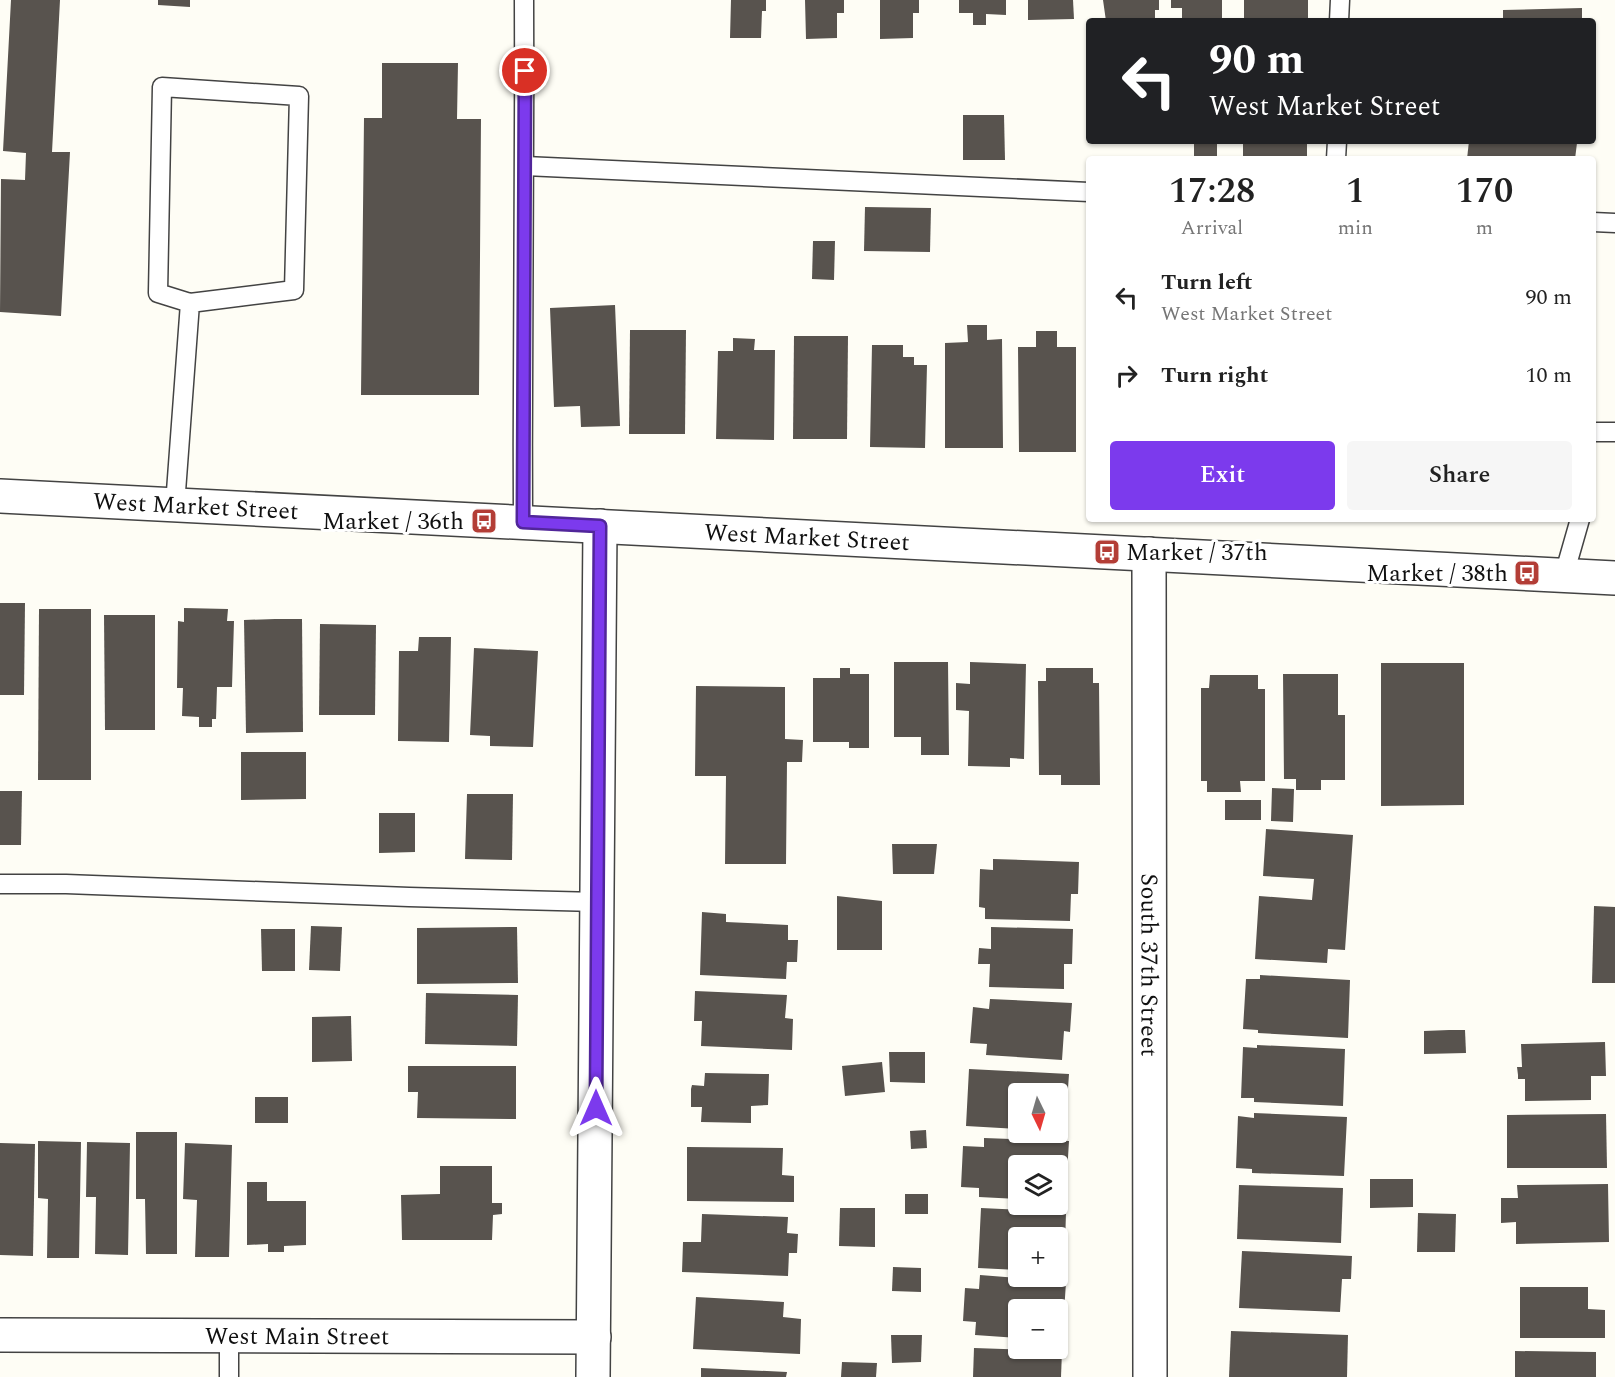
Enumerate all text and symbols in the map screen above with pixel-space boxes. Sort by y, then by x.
text: 90 m [1209,29,1304,92]
icon: left [1110,42,1188,120]
pin [499,45,550,96]
icon: arrive [508,54,541,87]
text: West Market Street [1209,86,1440,128]
text: 17:28 [1169,164,1255,219]
text: 1 [1346,164,1365,219]
text: 170 [1455,164,1513,219]
text: Arrival [1181,213,1243,243]
text: min [1338,213,1373,243]
text: m [1476,213,1493,243]
text: Turn left [1161,266,1253,299]
icon: left [1110,281,1143,314]
text: 90 m [1526,281,1572,314]
text: West Market Street [1161,299,1332,329]
icon: right [1110,359,1143,392]
text: Turn right [1161,359,1268,392]
text: 10 m [1526,359,1572,392]
button: Exit [1110,441,1335,510]
button: Share [1347,441,1572,510]
street label: West Market Street [92,484,299,530]
place label: Market / 36th [322,504,464,540]
bus stop icon: Market / 36th [469,506,499,536]
street label: West Market Street [703,515,911,561]
place label: Market / 37th [1126,535,1268,571]
bus stop icon: Market / 37th [1092,537,1122,567]
place label: Market / 38th [1366,556,1508,592]
bus stop icon: Market / 38th [1512,558,1542,588]
street label: South 37th Street [1130,873,1167,1057]
position arrow [564,1076,628,1140]
north arrow [1008,1083,1068,1143]
map controls [1008,1083,1068,1359]
button: layers [1008,1155,1068,1215]
button: + [1008,1227,1068,1287]
button: − [1008,1299,1068,1359]
street label: West Main Street [205,1319,389,1355]

